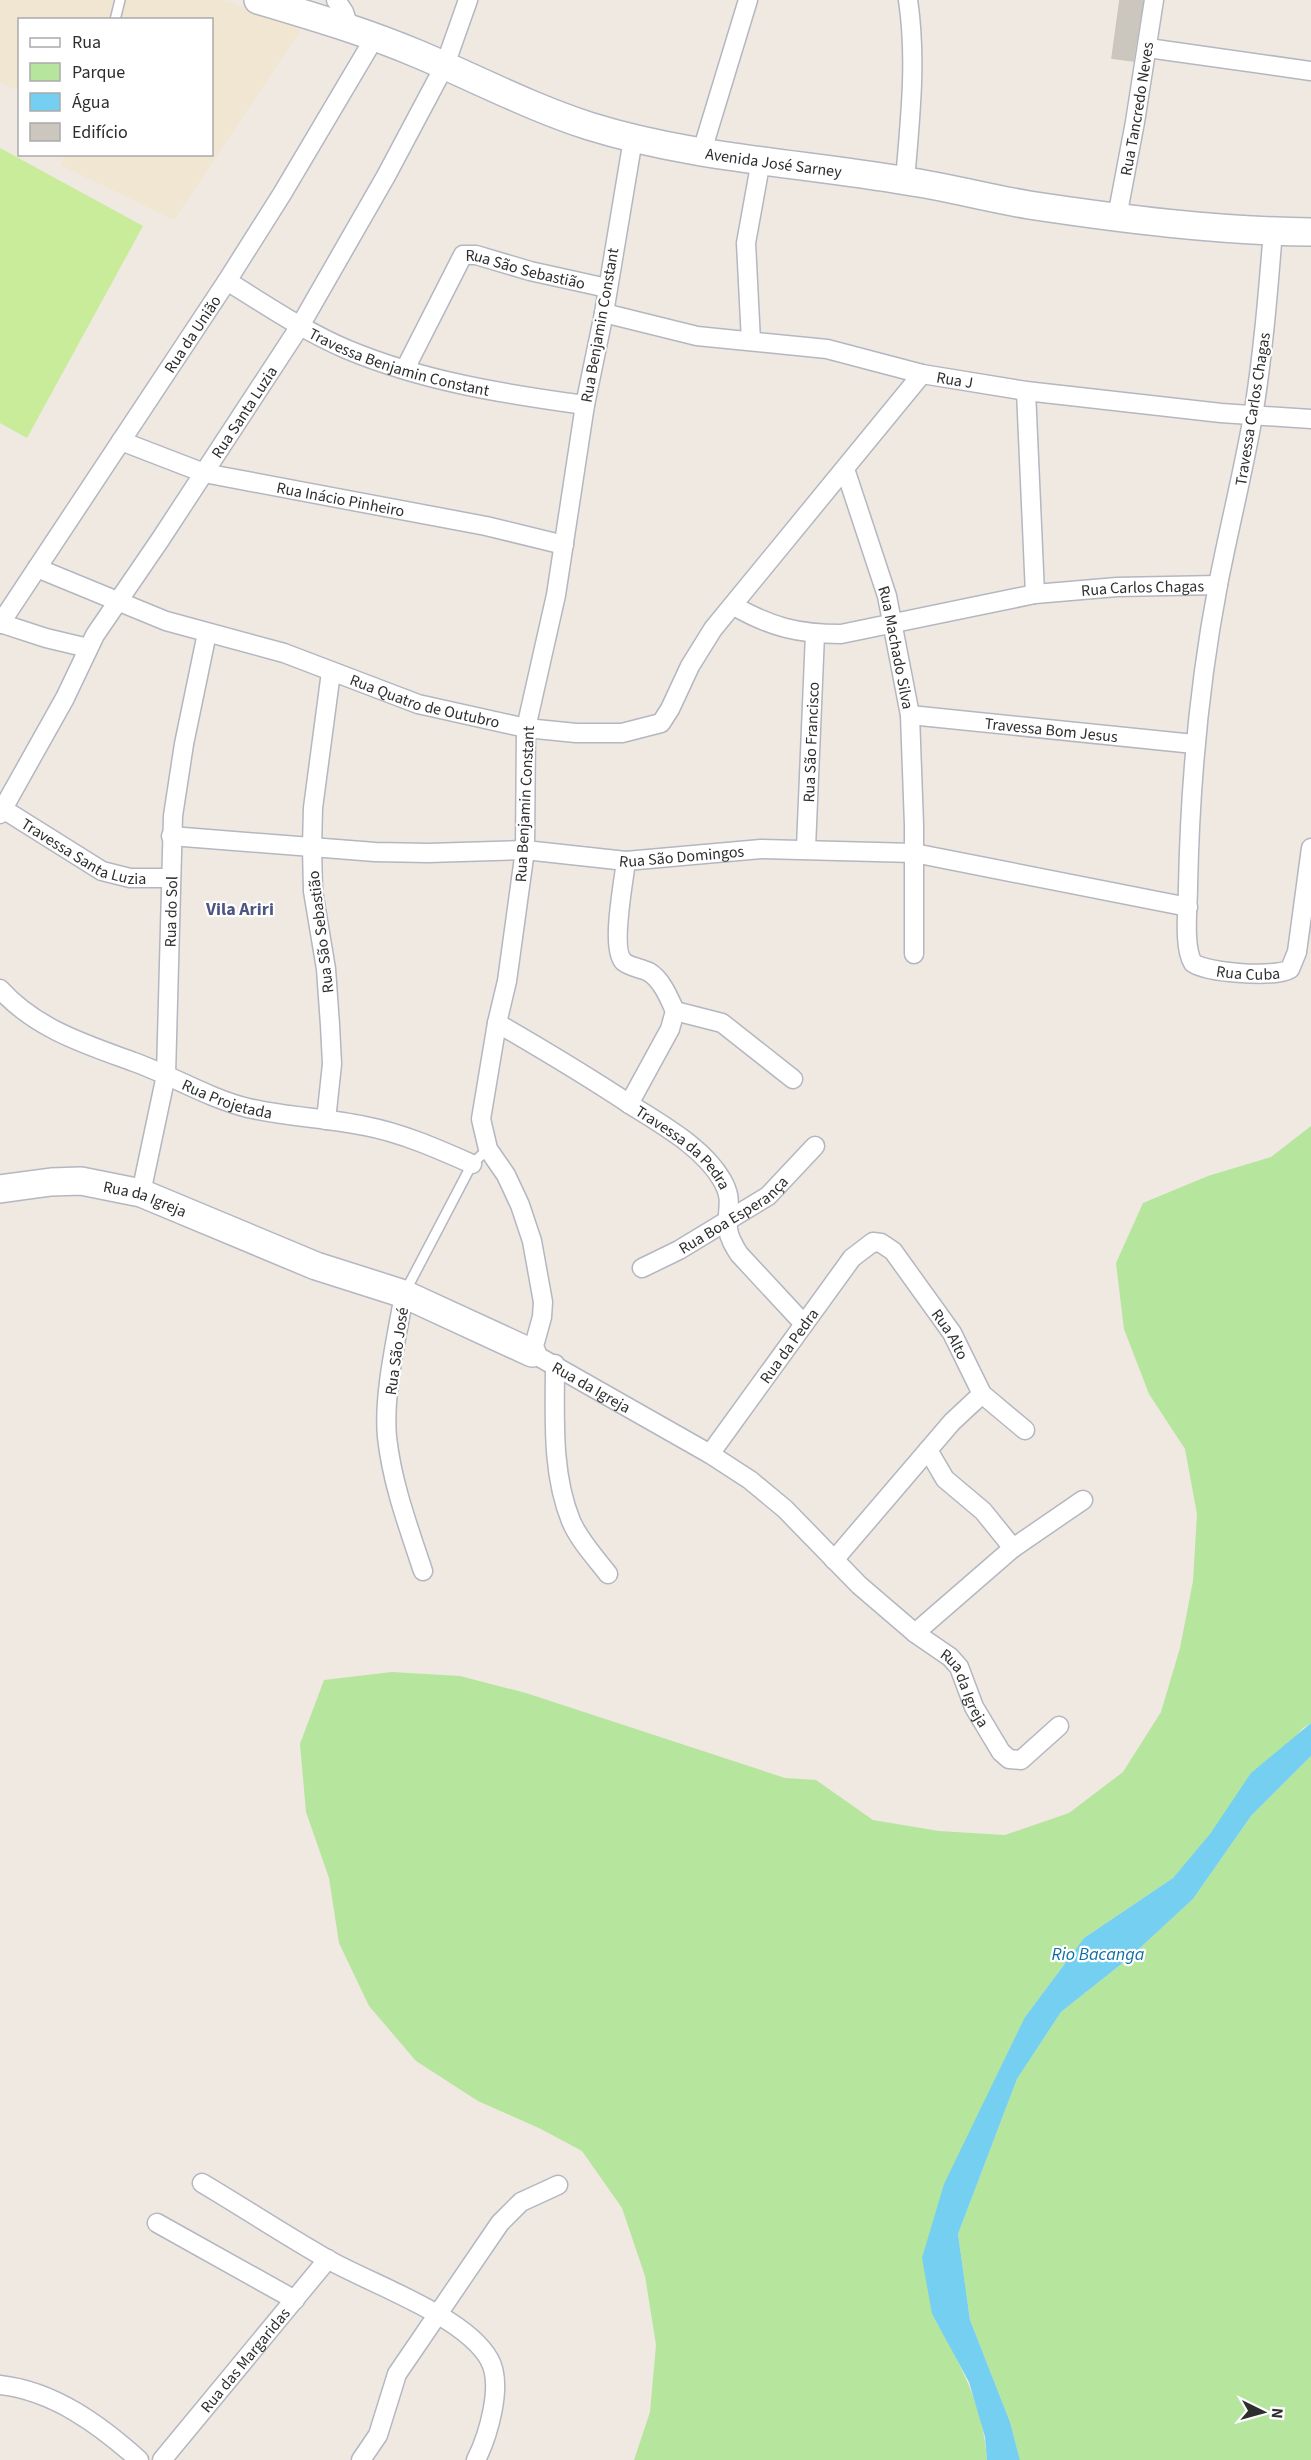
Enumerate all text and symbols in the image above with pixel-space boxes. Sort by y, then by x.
legend [18,18,213,156]
text: Rua [72,30,101,55]
street label: Rua Tancredo Neves [1115,40,1159,178]
text: Parque [72,60,125,85]
text: Água [72,90,110,115]
text: Edifício [72,120,128,145]
street label: Avenida José Sarney [704,143,844,183]
street label: Rua São Sebastião [465,245,587,295]
street label: Rua Benjamin Constant [576,246,625,404]
street label: Rua da União [159,291,227,378]
street label: Travessa Benjamin Constant [305,323,492,402]
street label: Travessa Carlos Chagas [1230,331,1276,487]
street label: Rua Santa Luzia [206,362,283,463]
street label: Rua J [935,367,975,394]
street label: Rua Inácio Pinheiro [275,477,406,522]
street label: Rua Carlos Chagas [1080,575,1205,602]
street label: Rua Machado Silva [872,583,919,711]
street label: Rua Quatro de Outubro [347,669,502,734]
street label: Rua São Francisco [798,681,825,803]
street label: Travessa Bom Jesus [984,713,1119,748]
street label: Rua Benjamin Constant [510,725,540,883]
street label: Travessa Santa Luzia [17,813,146,890]
street label: Rua São Domingos [618,841,745,873]
street label: Rua São Sebastião [303,869,339,994]
street label: Rua do Sol [159,876,183,948]
district label: Vila Ariri [205,897,274,922]
street label: Rua Cuba [1215,960,1281,986]
street label: Rua Projetada [178,1074,274,1125]
street label: Travessa da Pedra [631,1101,735,1193]
street label: Rua Boa Esperança [675,1171,794,1260]
street label: Rua da Igreja [101,1176,190,1223]
street label: Rua da Pedra [755,1304,824,1388]
street label: Rua Alto [926,1305,973,1363]
street label: Rua São José [380,1306,414,1396]
street label: Rua da Igreja [548,1357,634,1419]
street label: Rua da Igreja [936,1644,994,1732]
water label: Rio Bacanga [1052,1942,1145,1967]
street label: Rua das Margaridas [196,2303,296,2418]
north arrow [1233,2382,1293,2442]
text: N [1266,2407,1288,2419]

